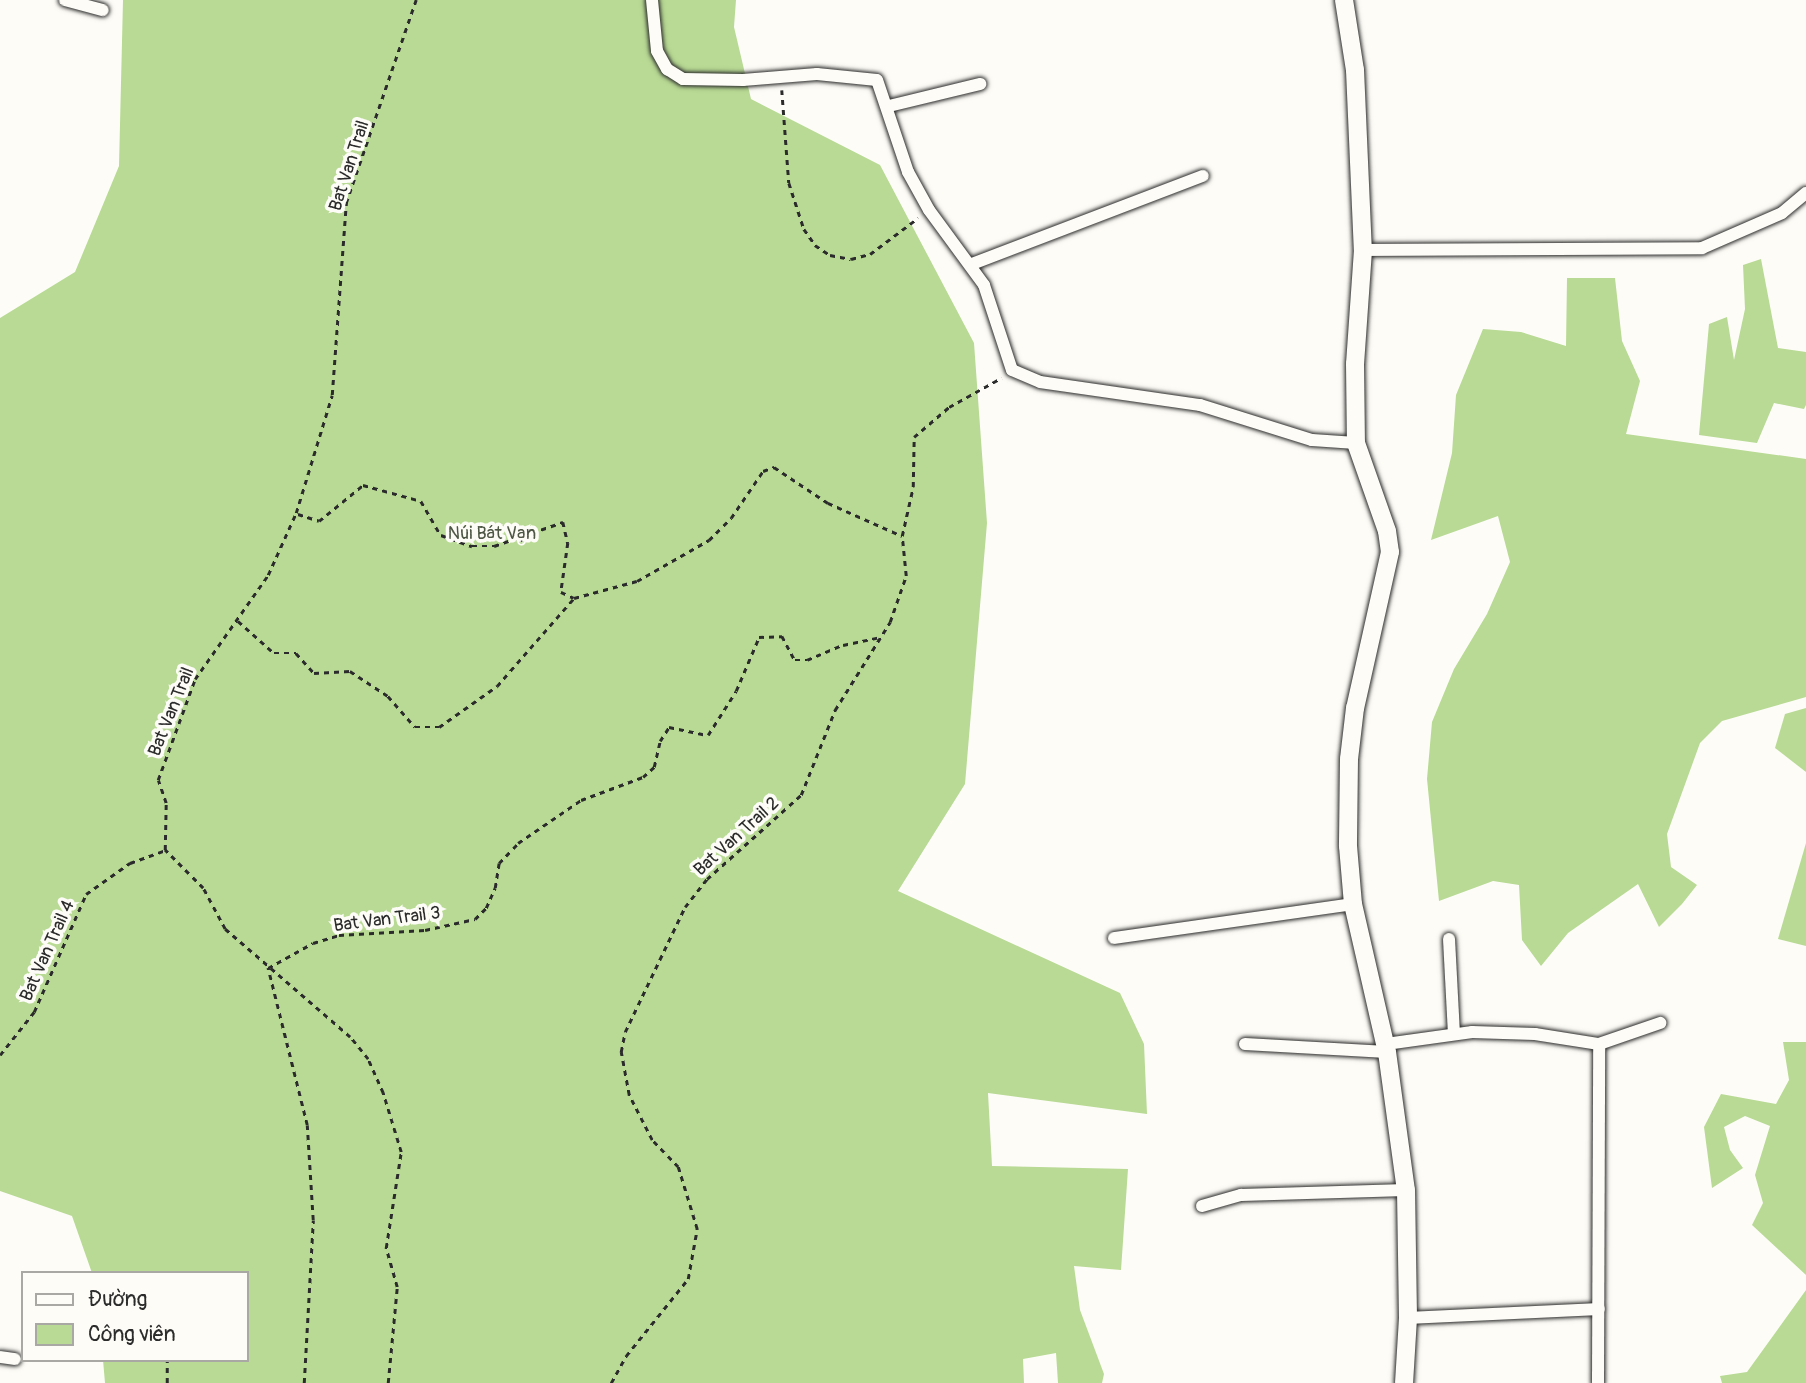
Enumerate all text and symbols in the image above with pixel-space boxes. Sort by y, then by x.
street label: Bat Van Trail [325,118,375,214]
park label: Núi Bát Vạn [448,523,536,545]
street label: Bat Van Trail [144,665,200,759]
street label: Bat Van Trail 2 [690,793,784,881]
street label: Bat Van Trail 4 [16,897,80,1005]
street label: Bat Van Trail 3 [332,903,442,937]
legend [21,1271,248,1362]
text: Đường [88,1286,147,1313]
text: Công viên [88,1321,176,1348]

